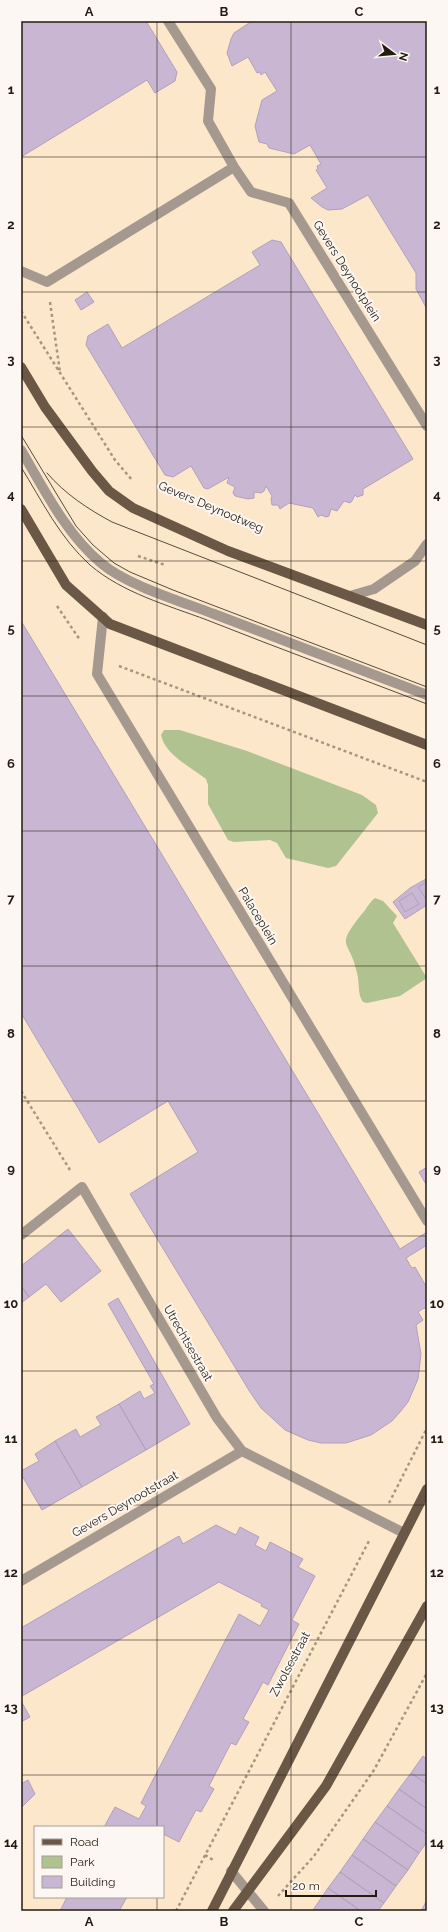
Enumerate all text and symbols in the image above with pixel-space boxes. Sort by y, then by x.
text: A [85,4,94,19]
text: B [220,4,229,19]
text: C [355,4,364,19]
north arrow [374,34,414,74]
text: N [396,51,411,62]
text: 1 [8,82,15,97]
text: 1 [434,82,441,97]
text: 2 [7,217,15,232]
text: 2 [433,217,441,232]
street label: Gevers Deynootplein [310,218,384,324]
text: 3 [7,352,15,367]
text: 3 [433,352,441,367]
street label: Gevers Deynootweg [156,478,266,536]
text: 4 [7,487,15,502]
text: 4 [433,487,441,502]
text: 5 [7,621,15,636]
text: 5 [433,621,441,636]
text: 6 [7,756,15,771]
text: 6 [433,756,441,771]
street label: Palaceplein [235,885,281,947]
text: 7 [7,891,15,906]
text: 7 [433,891,441,906]
text: 8 [7,1026,15,1041]
text: 8 [433,1026,441,1041]
text: 9 [7,1161,15,1176]
text: 9 [433,1161,441,1176]
text: 10 [4,1296,18,1311]
text: 10 [430,1296,444,1311]
street label: Utrechtsestraat [161,1302,215,1384]
text: 11 [5,1431,18,1446]
text: 11 [431,1431,444,1446]
street label: Gevers Deynootstraat [70,1468,180,1540]
text: 12 [4,1565,18,1580]
text: 12 [430,1565,444,1580]
street label: Zwolsestraat [267,1629,313,1699]
text: 13 [4,1700,18,1715]
text: 13 [430,1700,444,1715]
legend [34,1826,164,1898]
text: 14 [4,1835,18,1850]
text: Road [70,1835,99,1849]
text: 14 [430,1835,444,1850]
text: Park [70,1855,95,1869]
scale bar [286,1872,376,1898]
text: Building [70,1875,116,1889]
text: 20 m [292,1879,320,1893]
text: A [85,1914,94,1929]
text: B [220,1914,229,1929]
text: C [355,1914,364,1929]

